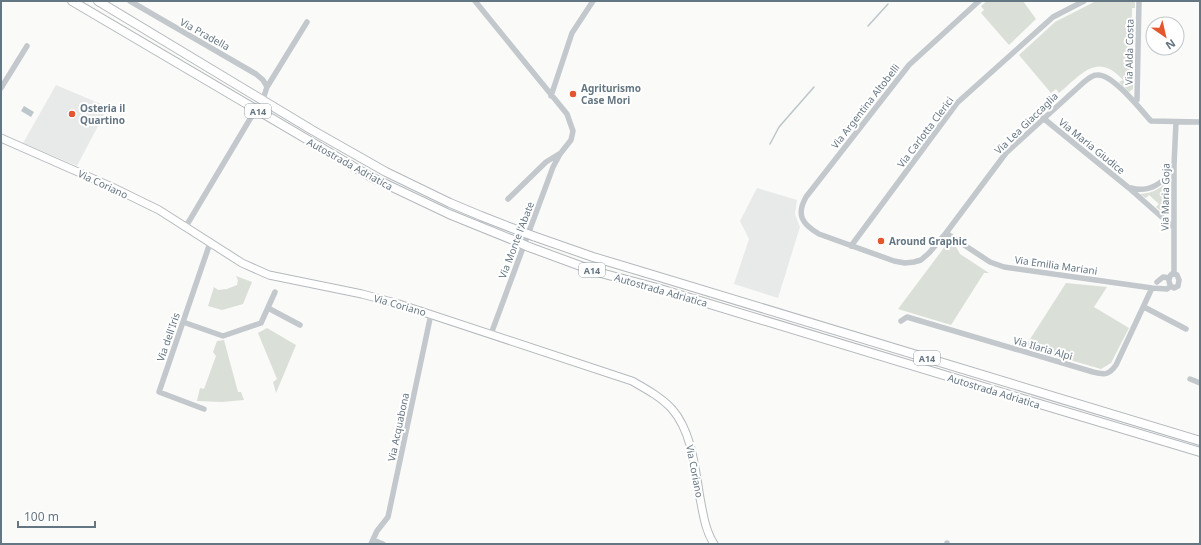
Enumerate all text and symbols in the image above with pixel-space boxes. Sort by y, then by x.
street label: Via Pradella [178,15,232,53]
north arrow [1145,16,1185,56]
street label: Via Alda Costa [1121,19,1137,85]
text: N [1163,36,1179,53]
street label: Via Argentina Altobelli [827,61,903,151]
place label: Agriturismo Case Mori [581,81,641,107]
marker: Agriturismo Case Mori [568,89,578,99]
street label: Via Lea Giaccaglia [991,89,1061,157]
street label: Via Carlotta Clerici [894,94,956,170]
place label: Osteria il Quartino [80,101,125,127]
road number: A14 [245,104,271,118]
marker: Osteria il Quartino [67,109,77,119]
street label: Via Maria Giudice [1056,115,1128,177]
street label: Autostrada Adriatica [305,135,395,193]
street label: Via Maria Goja [1157,163,1173,231]
street label: Via Coriano [76,166,130,202]
street label: Via Monte l'Abate [495,199,537,281]
place label: Around Graphic [889,234,967,248]
marker: Around Graphic [876,236,886,246]
street label: Via Emilia Mariani [1014,252,1098,278]
road number: A14 [579,263,605,277]
street label: Autostrada Adriatica [613,270,709,310]
street label: Via Coriano [372,291,428,319]
street label: Via dell'Iris [153,310,183,363]
street label: Via Ilaria Alpi [1012,333,1074,363]
road number: A14 [914,351,940,365]
street label: Autostrada Adriatica [946,370,1042,412]
street label: Via Acquabona [384,391,412,463]
street label: Via Coriano [683,443,707,499]
scale bar [18,503,95,529]
text: 100 m [24,508,59,525]

